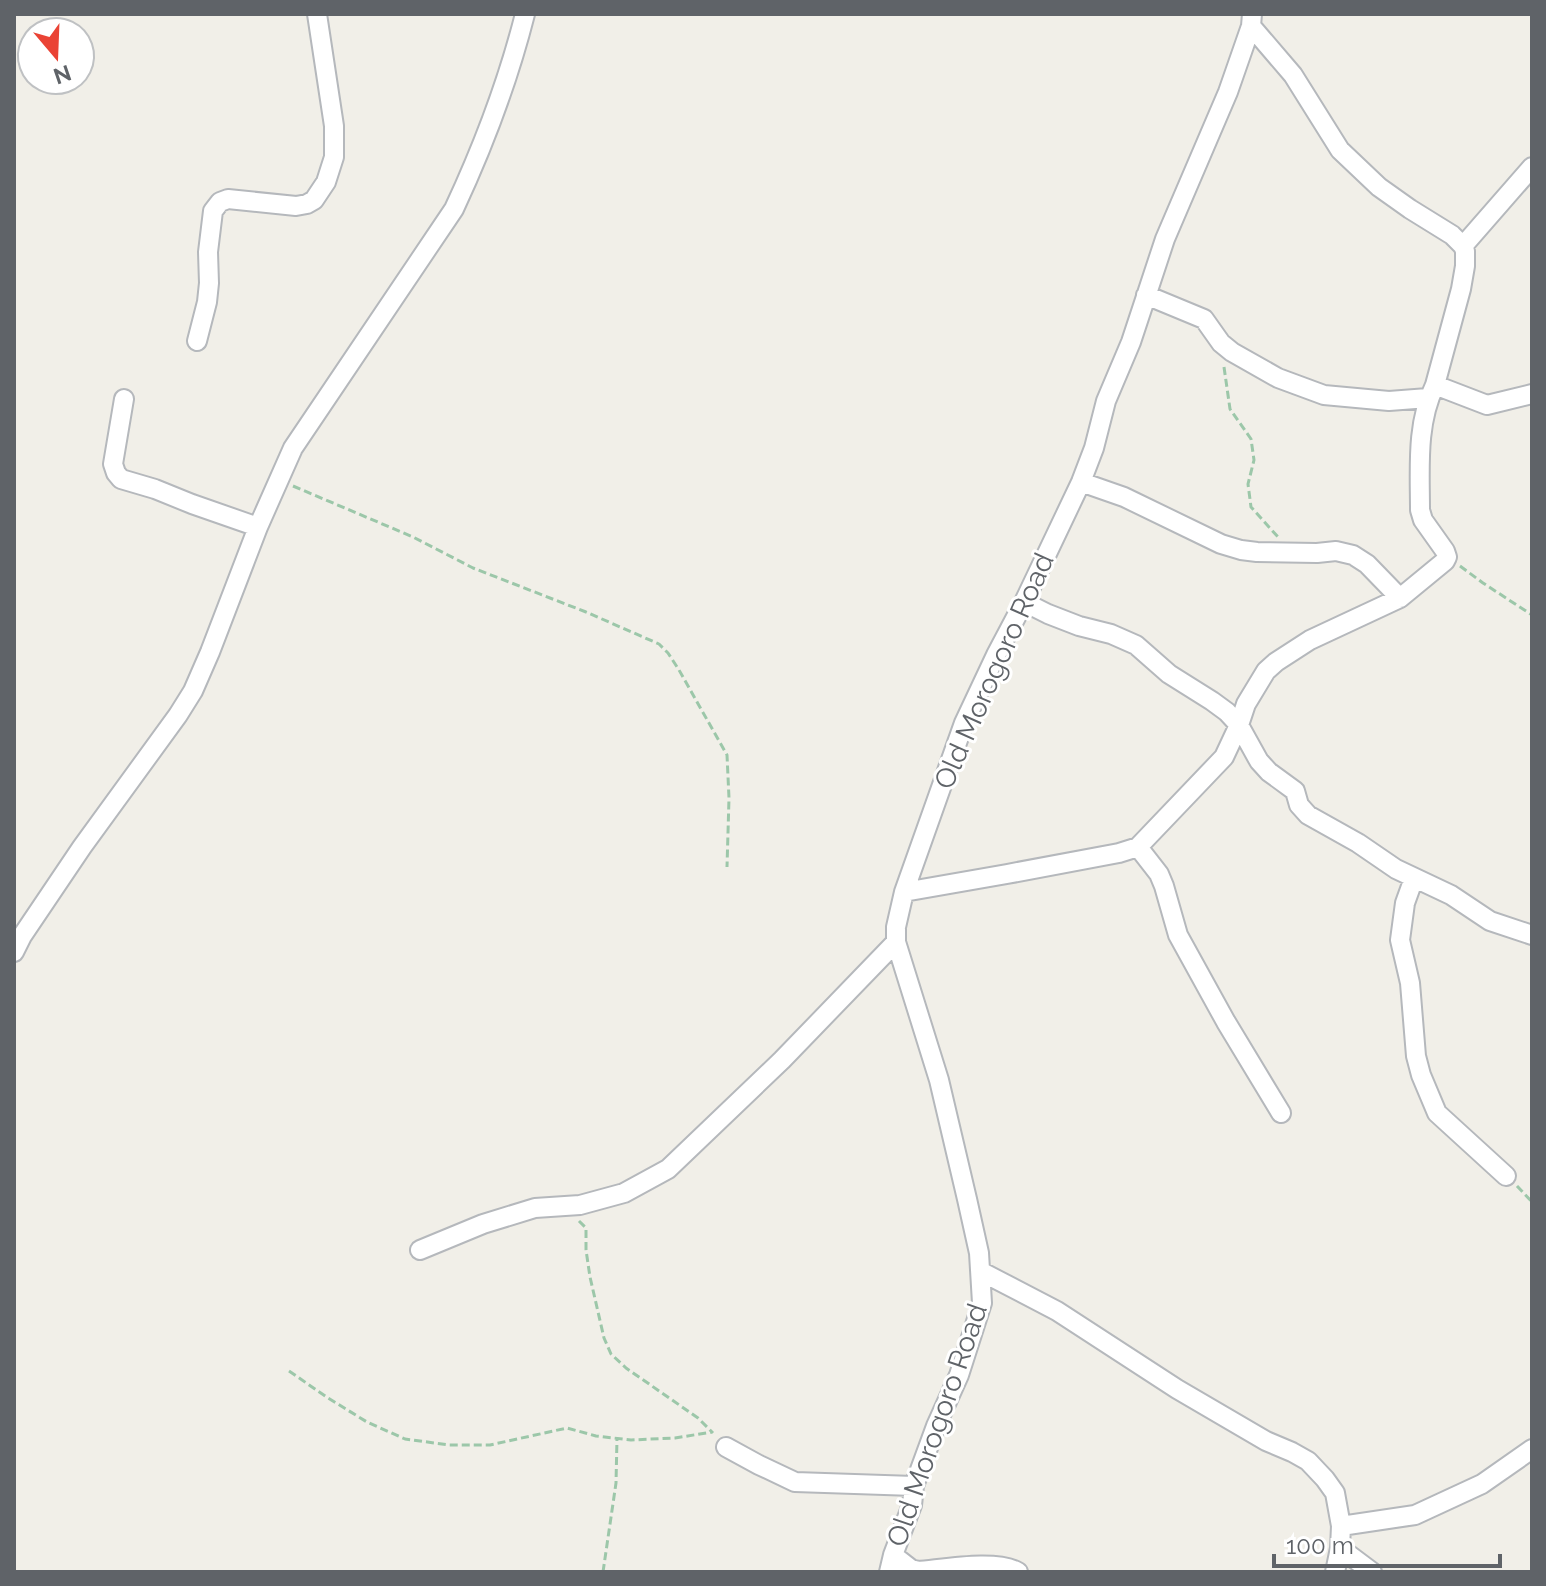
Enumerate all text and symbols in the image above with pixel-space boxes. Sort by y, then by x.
north arrow [16,16,96,96]
text: N [50,60,75,90]
street label: Old Morogoro Road [927,548,1061,794]
street label: Old Morogoro Road [880,1299,994,1551]
scale bar [1274,1518,1500,1568]
text: 100 m [1286,1531,1354,1560]

